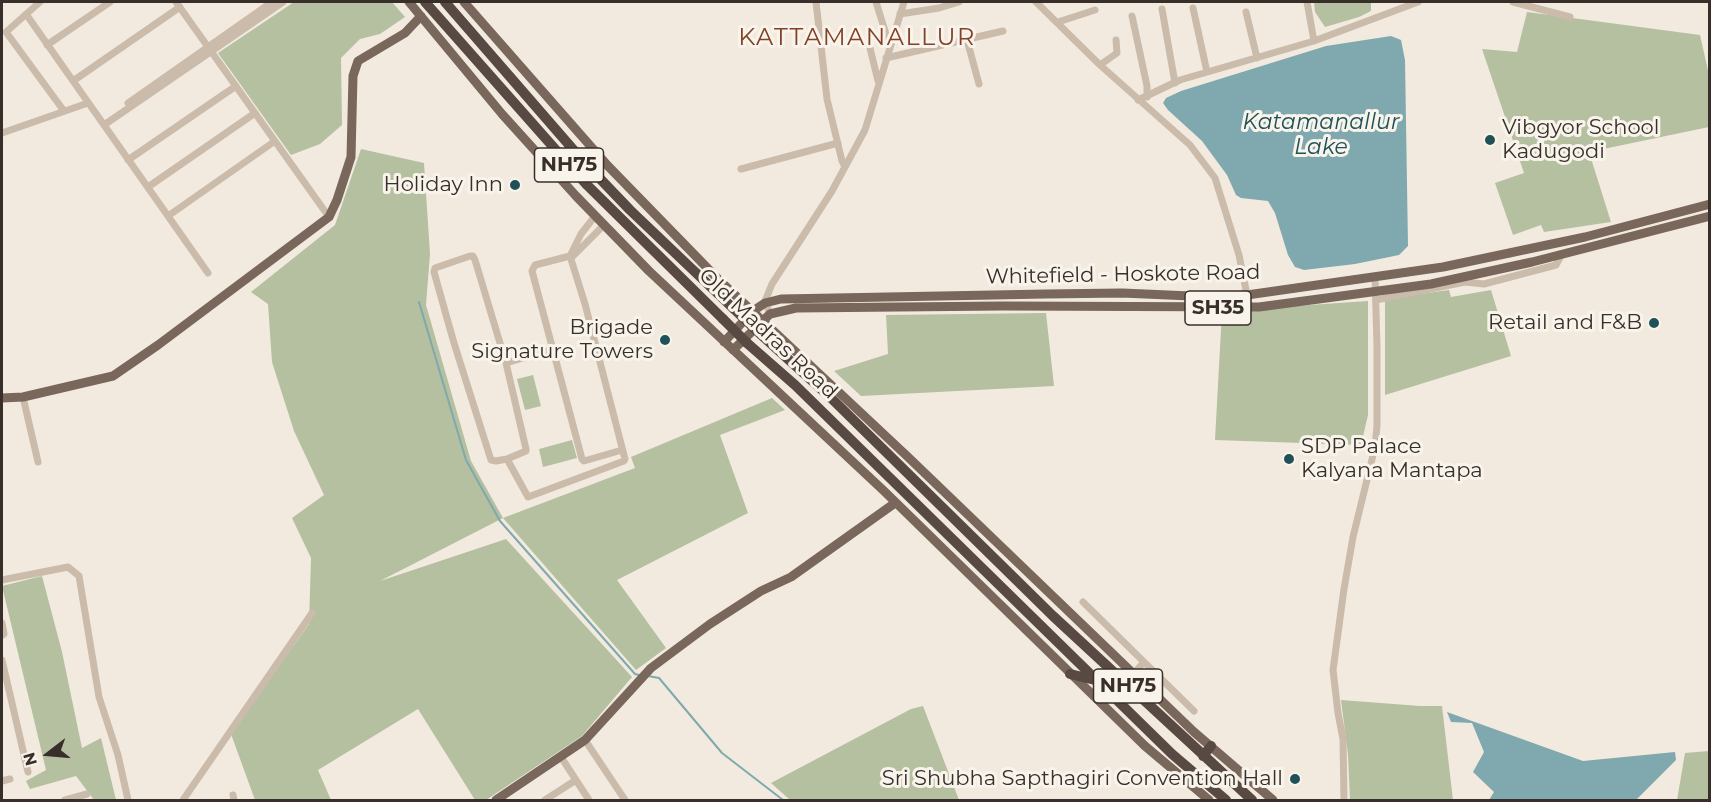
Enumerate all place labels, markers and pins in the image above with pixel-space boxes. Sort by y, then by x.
place label: Vibgyor School Kadugodi [1502,115,1659,165]
marker: Vibgyor School Kadugodi [1483,133,1497,147]
place label: Holiday Inn [384,172,503,198]
marker: Holiday Inn [508,178,522,192]
place label: Retail and F&B [1488,310,1642,336]
place label: Brigade Signature Towers [471,315,653,365]
marker: Retail and F&B [1647,316,1661,330]
marker: Brigade Signature Towers [658,333,672,347]
place label: SDP Palace Kalyana Mantapa [1301,434,1483,484]
marker: SDP Palace Kalyana Mantapa [1282,452,1296,466]
place label: Sri Shubha Sapthagiri Convention Hall [882,766,1283,792]
marker: Sri Shubha Sapthagiri Convention Hall [1288,772,1302,786]

